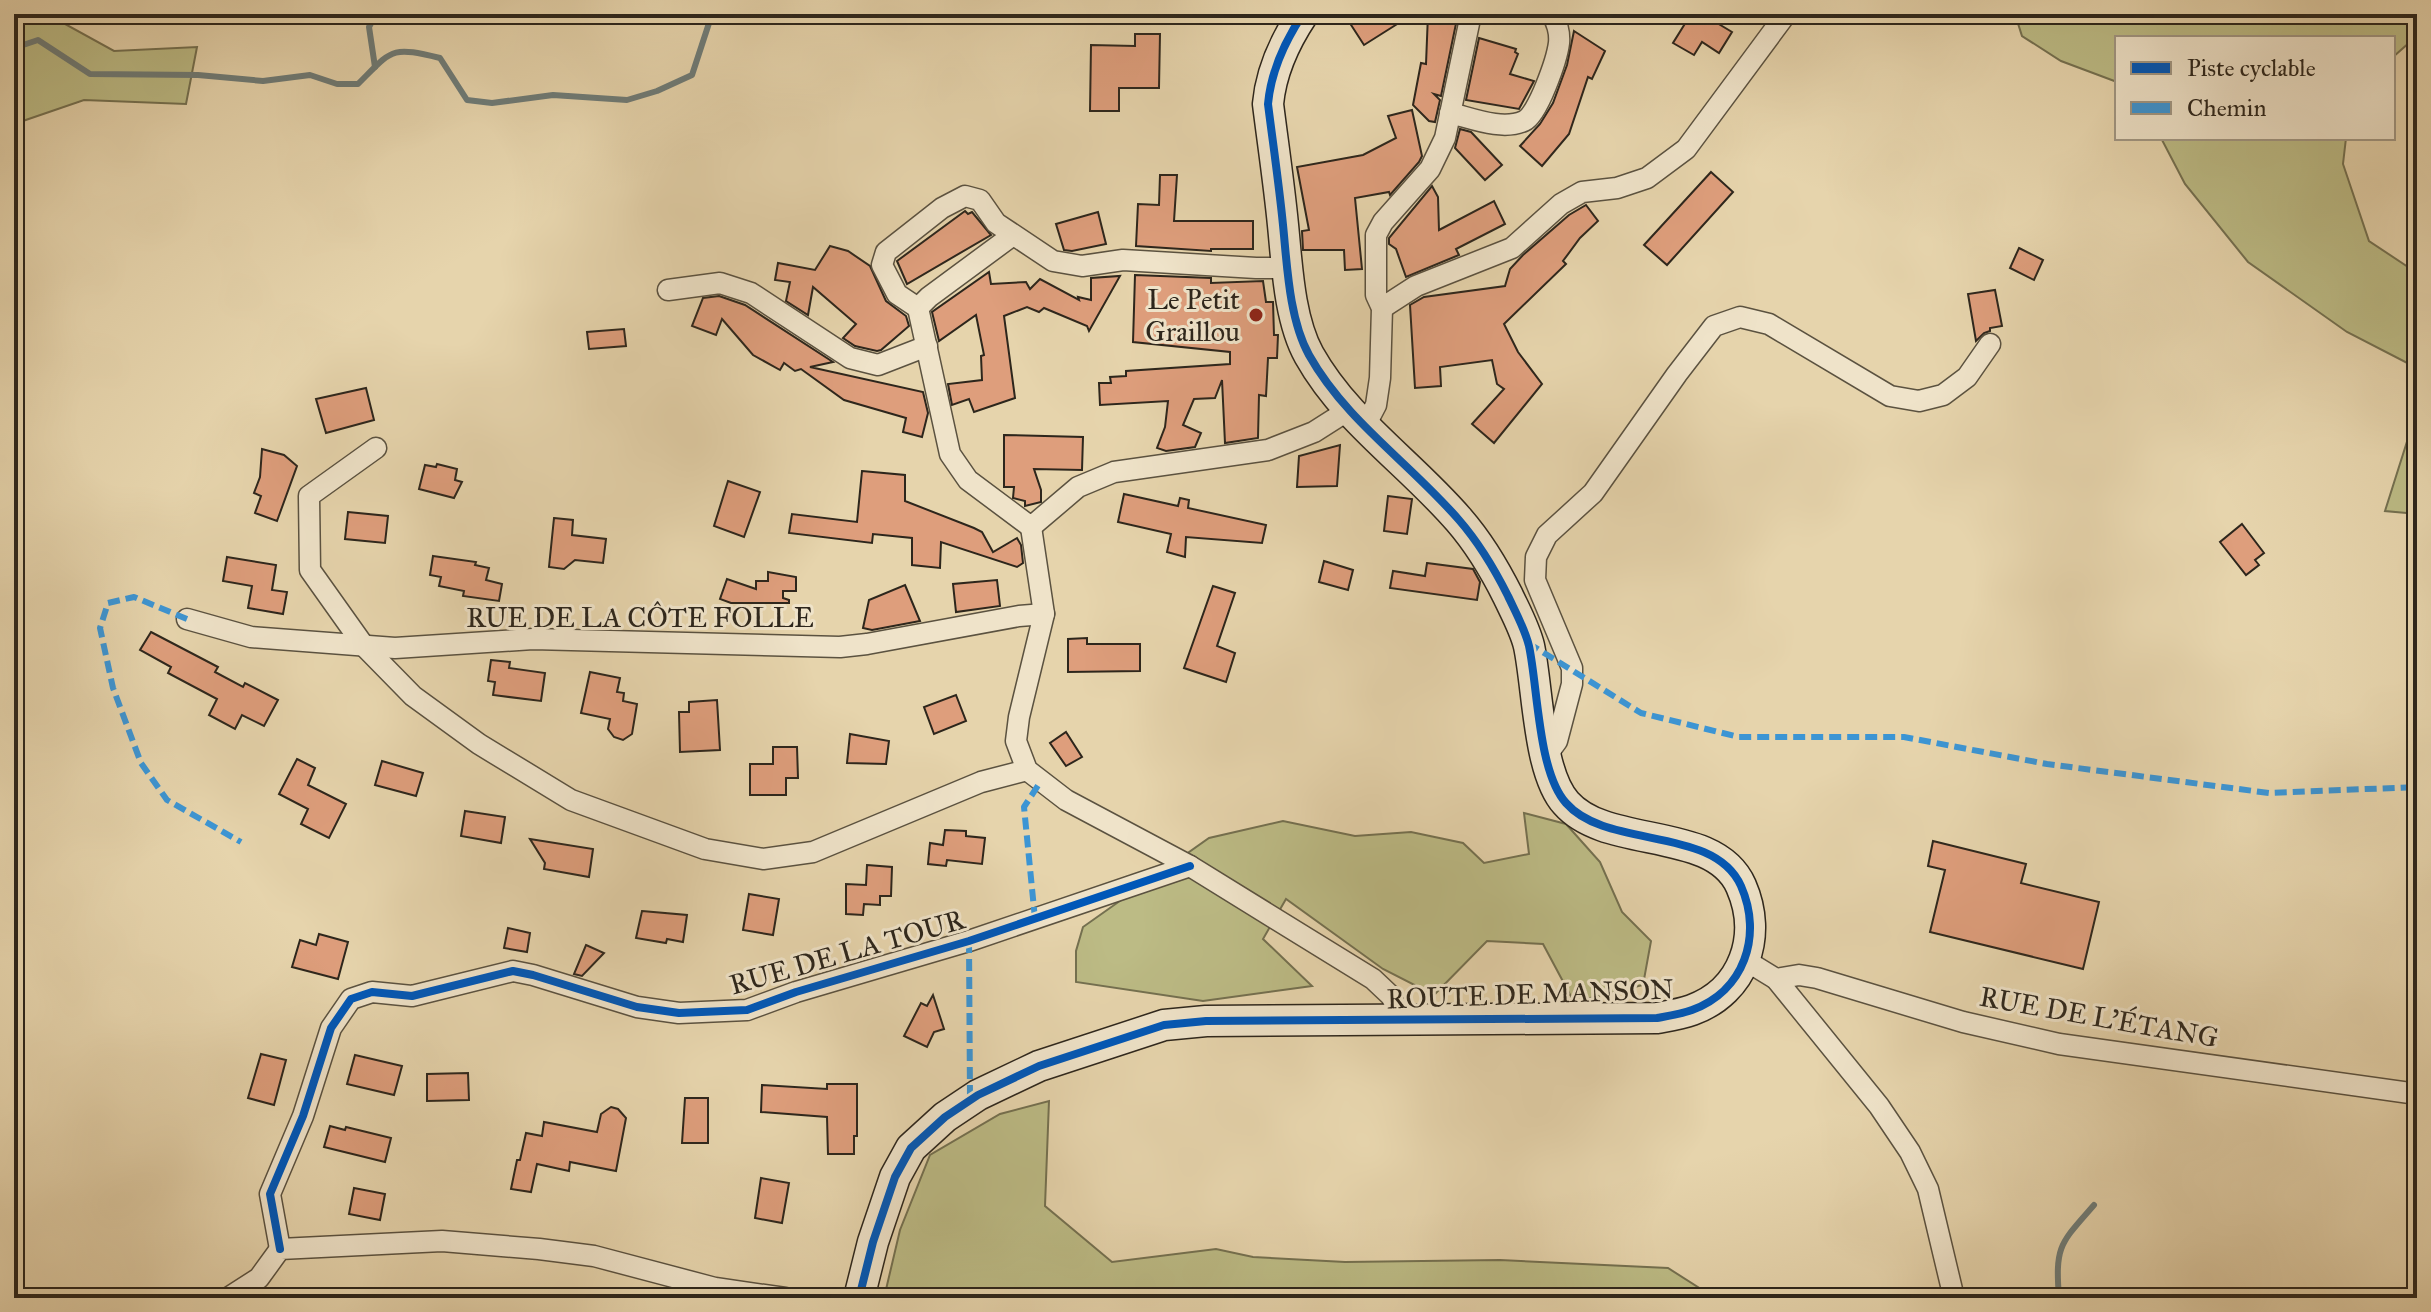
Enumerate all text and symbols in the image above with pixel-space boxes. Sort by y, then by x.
legend [2115,36,2395,140]
text: Piste cyclable [2187,53,2316,83]
text: Chemin [2187,93,2266,123]
place label: Le Petit Graillou [1145,282,1240,349]
marker: Le Petit Graillou [1247,306,1265,324]
street label: RUE DE LA CÔTE FOLLE [466,600,814,635]
street label: RUE DE LA TOUR [725,901,970,1002]
street label: ROUTE DE MANSON [1386,971,1674,1017]
street label: RUE DE L'ÉTANG [1977,979,2221,1055]

